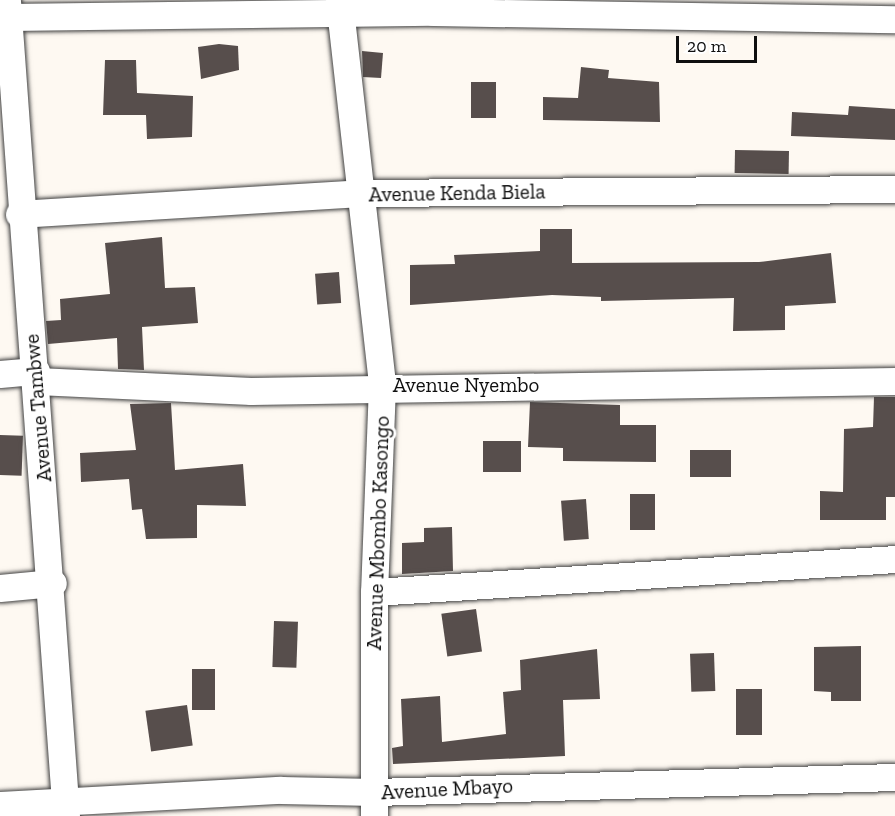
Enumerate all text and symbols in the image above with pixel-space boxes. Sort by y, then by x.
scale bar [679,24,760,62]
text: 20 m [687,35,726,57]
street label: Avenue Kenda Biela [368,179,546,207]
street label: Avenue Tambwe [19,333,57,483]
street label: Avenue Nyembo [393,372,539,398]
street label: Avenue Mbombo Kasongo [361,415,395,651]
street label: Avenue Mbayo [380,773,514,805]

